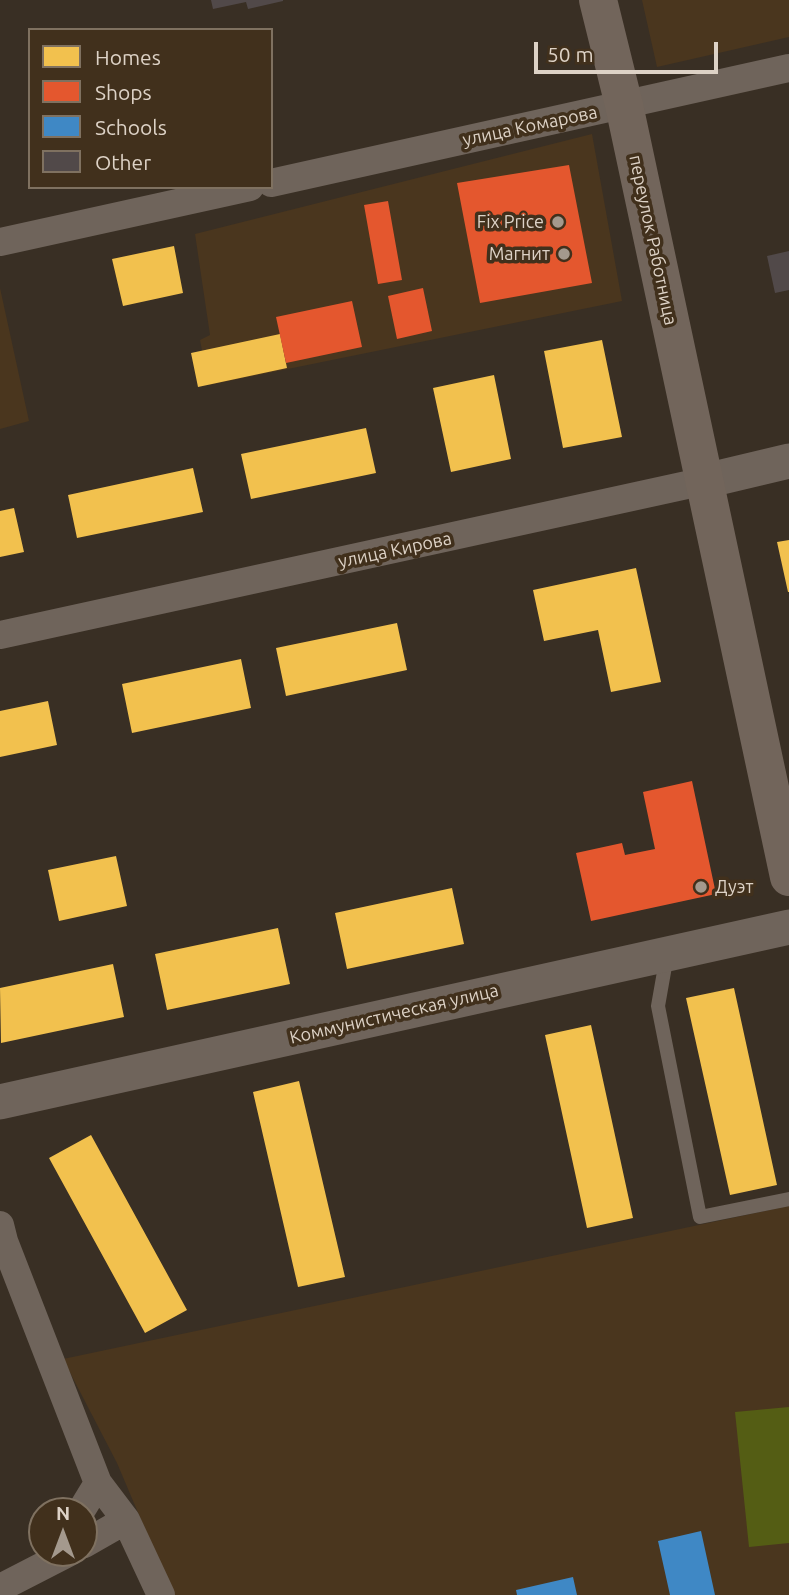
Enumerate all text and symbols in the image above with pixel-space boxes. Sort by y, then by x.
legend [28,28,273,189]
scale bar [537,28,721,72]
text: 50 m [547,42,594,66]
text: Homes [95,45,161,69]
text: Shops [95,80,152,104]
street label: улица Комарова [461,101,599,151]
text: Schools [95,115,167,139]
text: Other [95,150,151,174]
street label: переулок Работница [624,153,682,327]
place label: Fix Price [477,211,544,233]
marker: Fix Price [550,214,566,230]
place label: Магнит [489,243,550,265]
marker: Магнит [556,246,572,262]
street label: улица Кирова [336,527,454,573]
place label: Дуэт [715,876,753,898]
marker: Дуэт [693,879,709,895]
street label: Коммунистическая улица [287,979,501,1049]
north arrow [28,1497,98,1567]
text: N [56,1502,70,1524]

